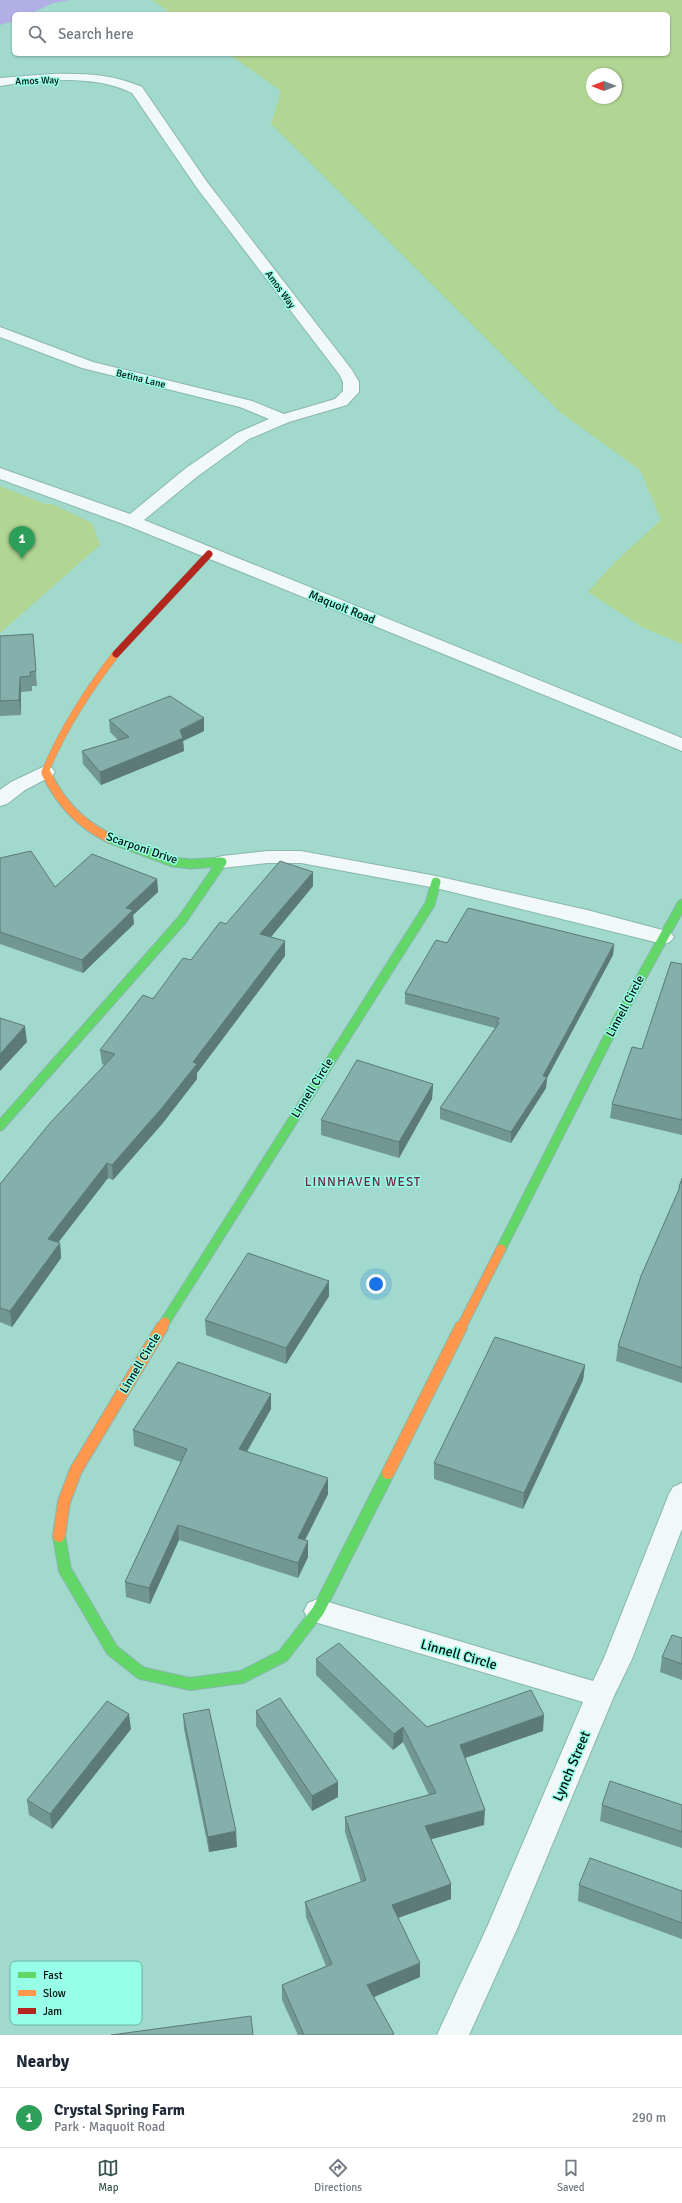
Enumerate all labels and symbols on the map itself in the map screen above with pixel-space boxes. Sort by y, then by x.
north arrow [586,68,622,104]
street label: Amos Way [15,74,59,88]
street label: Amos Way [263,268,298,311]
street label: Betina Lane [115,367,167,391]
pin: 1 [9,526,35,559]
street label: Maquoit Road [306,587,377,628]
street label: Scarponi Drive [104,829,180,868]
street label: Linnell Circle [603,973,648,1040]
street label: Linnell Circle [288,1056,337,1121]
district label: LINNHAVEN WEST [305,1174,421,1190]
your location [366,1274,386,1294]
street label: Linnell Circle [117,1330,164,1396]
street label: Linnell Circle [419,1635,499,1674]
street label: Lynch Street [549,1728,594,1804]
legend [10,1961,142,2025]
text: Fast [43,1969,63,1982]
text: Slow [43,1987,66,2000]
text: Jam [43,2005,62,2018]

